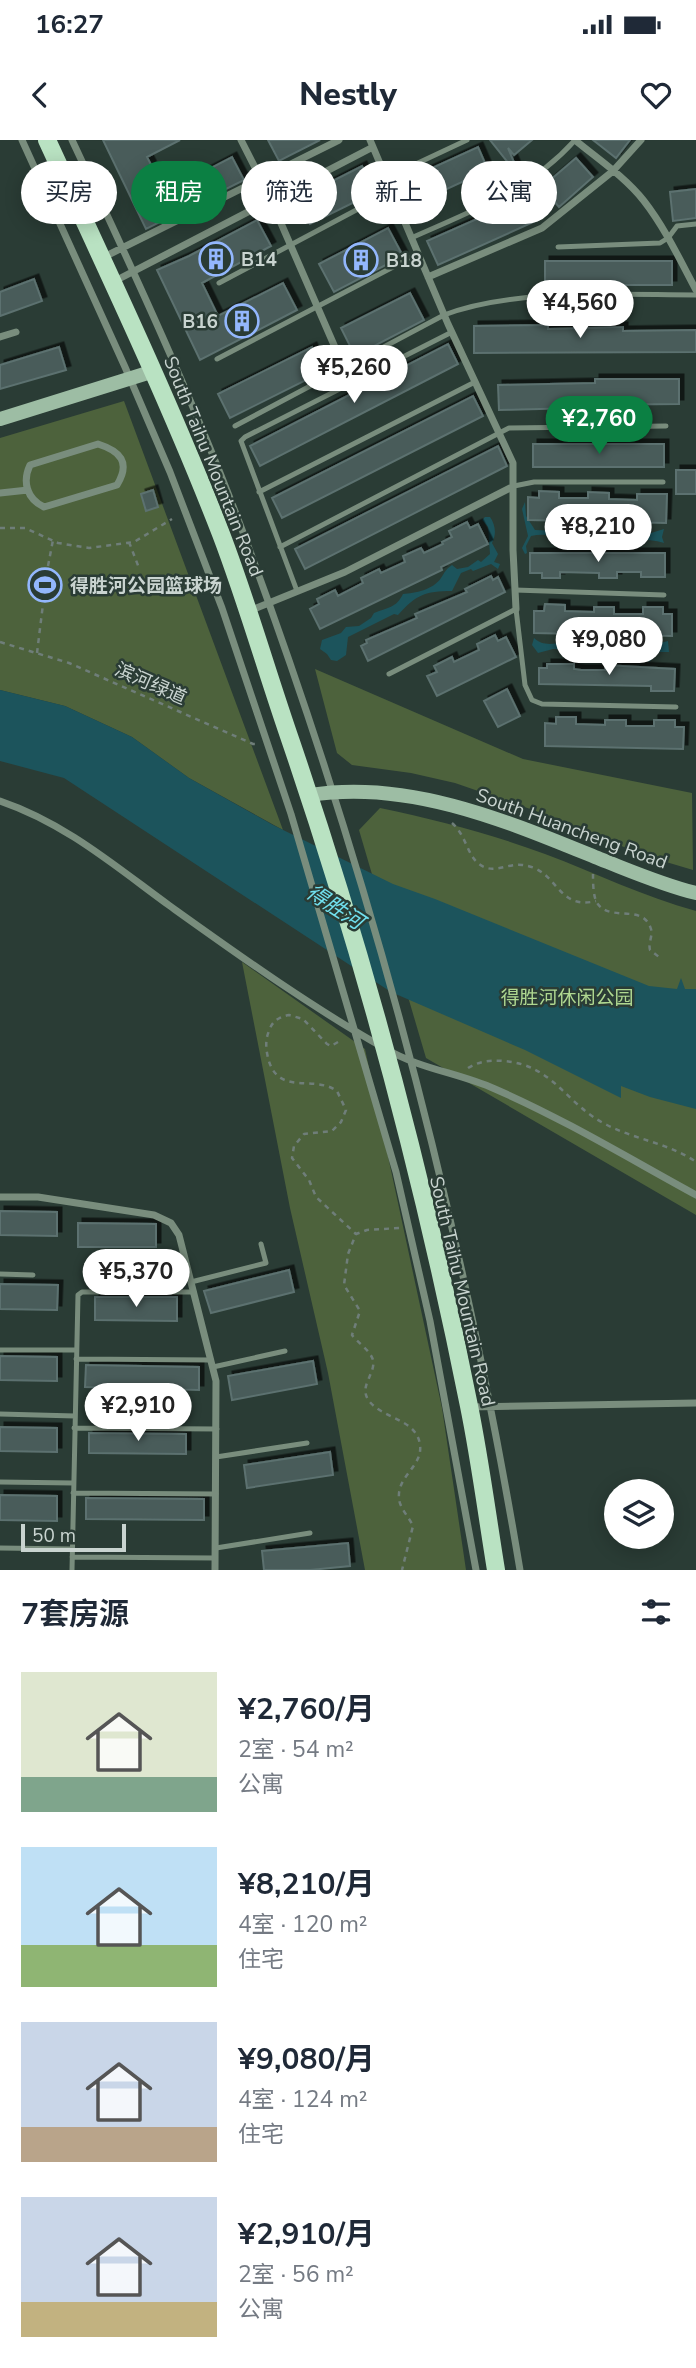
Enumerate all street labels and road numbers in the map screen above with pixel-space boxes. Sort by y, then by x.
street label: South Taihu Mountain Road [157,352,269,580]
street label: 滨河绿道 [111,657,191,711]
street label: South Huancheng Road [472,782,671,876]
street label: South Taihu Mountain Road [423,1174,501,1409]

